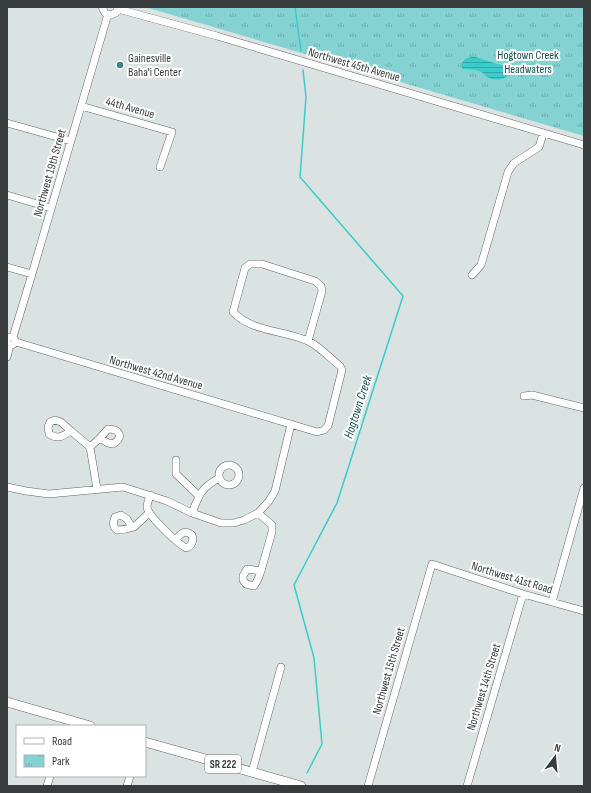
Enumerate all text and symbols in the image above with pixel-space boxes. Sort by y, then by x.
street label: Northwest 45th Avenue [306,45,402,85]
park label: Hogtown Creek Headwaters [497,48,559,77]
place label: Gainesville Baha'i Center [128,51,182,80]
marker: Gainesville Baha'i Center [115,60,125,70]
street label: 44th Avenue [104,94,156,122]
street label: Northwest 19th Street [30,127,70,219]
street label: Northwest 42nd Avenue [108,353,205,394]
water label: Hogtown Creek [340,372,376,441]
street label: Northwest 41st Road [470,559,554,597]
street label: Northwest 15th Street [369,625,409,716]
street label: Northwest 14th Street [464,641,504,732]
legend [16,725,146,777]
text: Road [52,734,72,749]
north arrow [535,737,575,777]
text: N [553,741,562,755]
text: Park [52,754,70,769]
road number: SR 222 [205,755,241,773]

